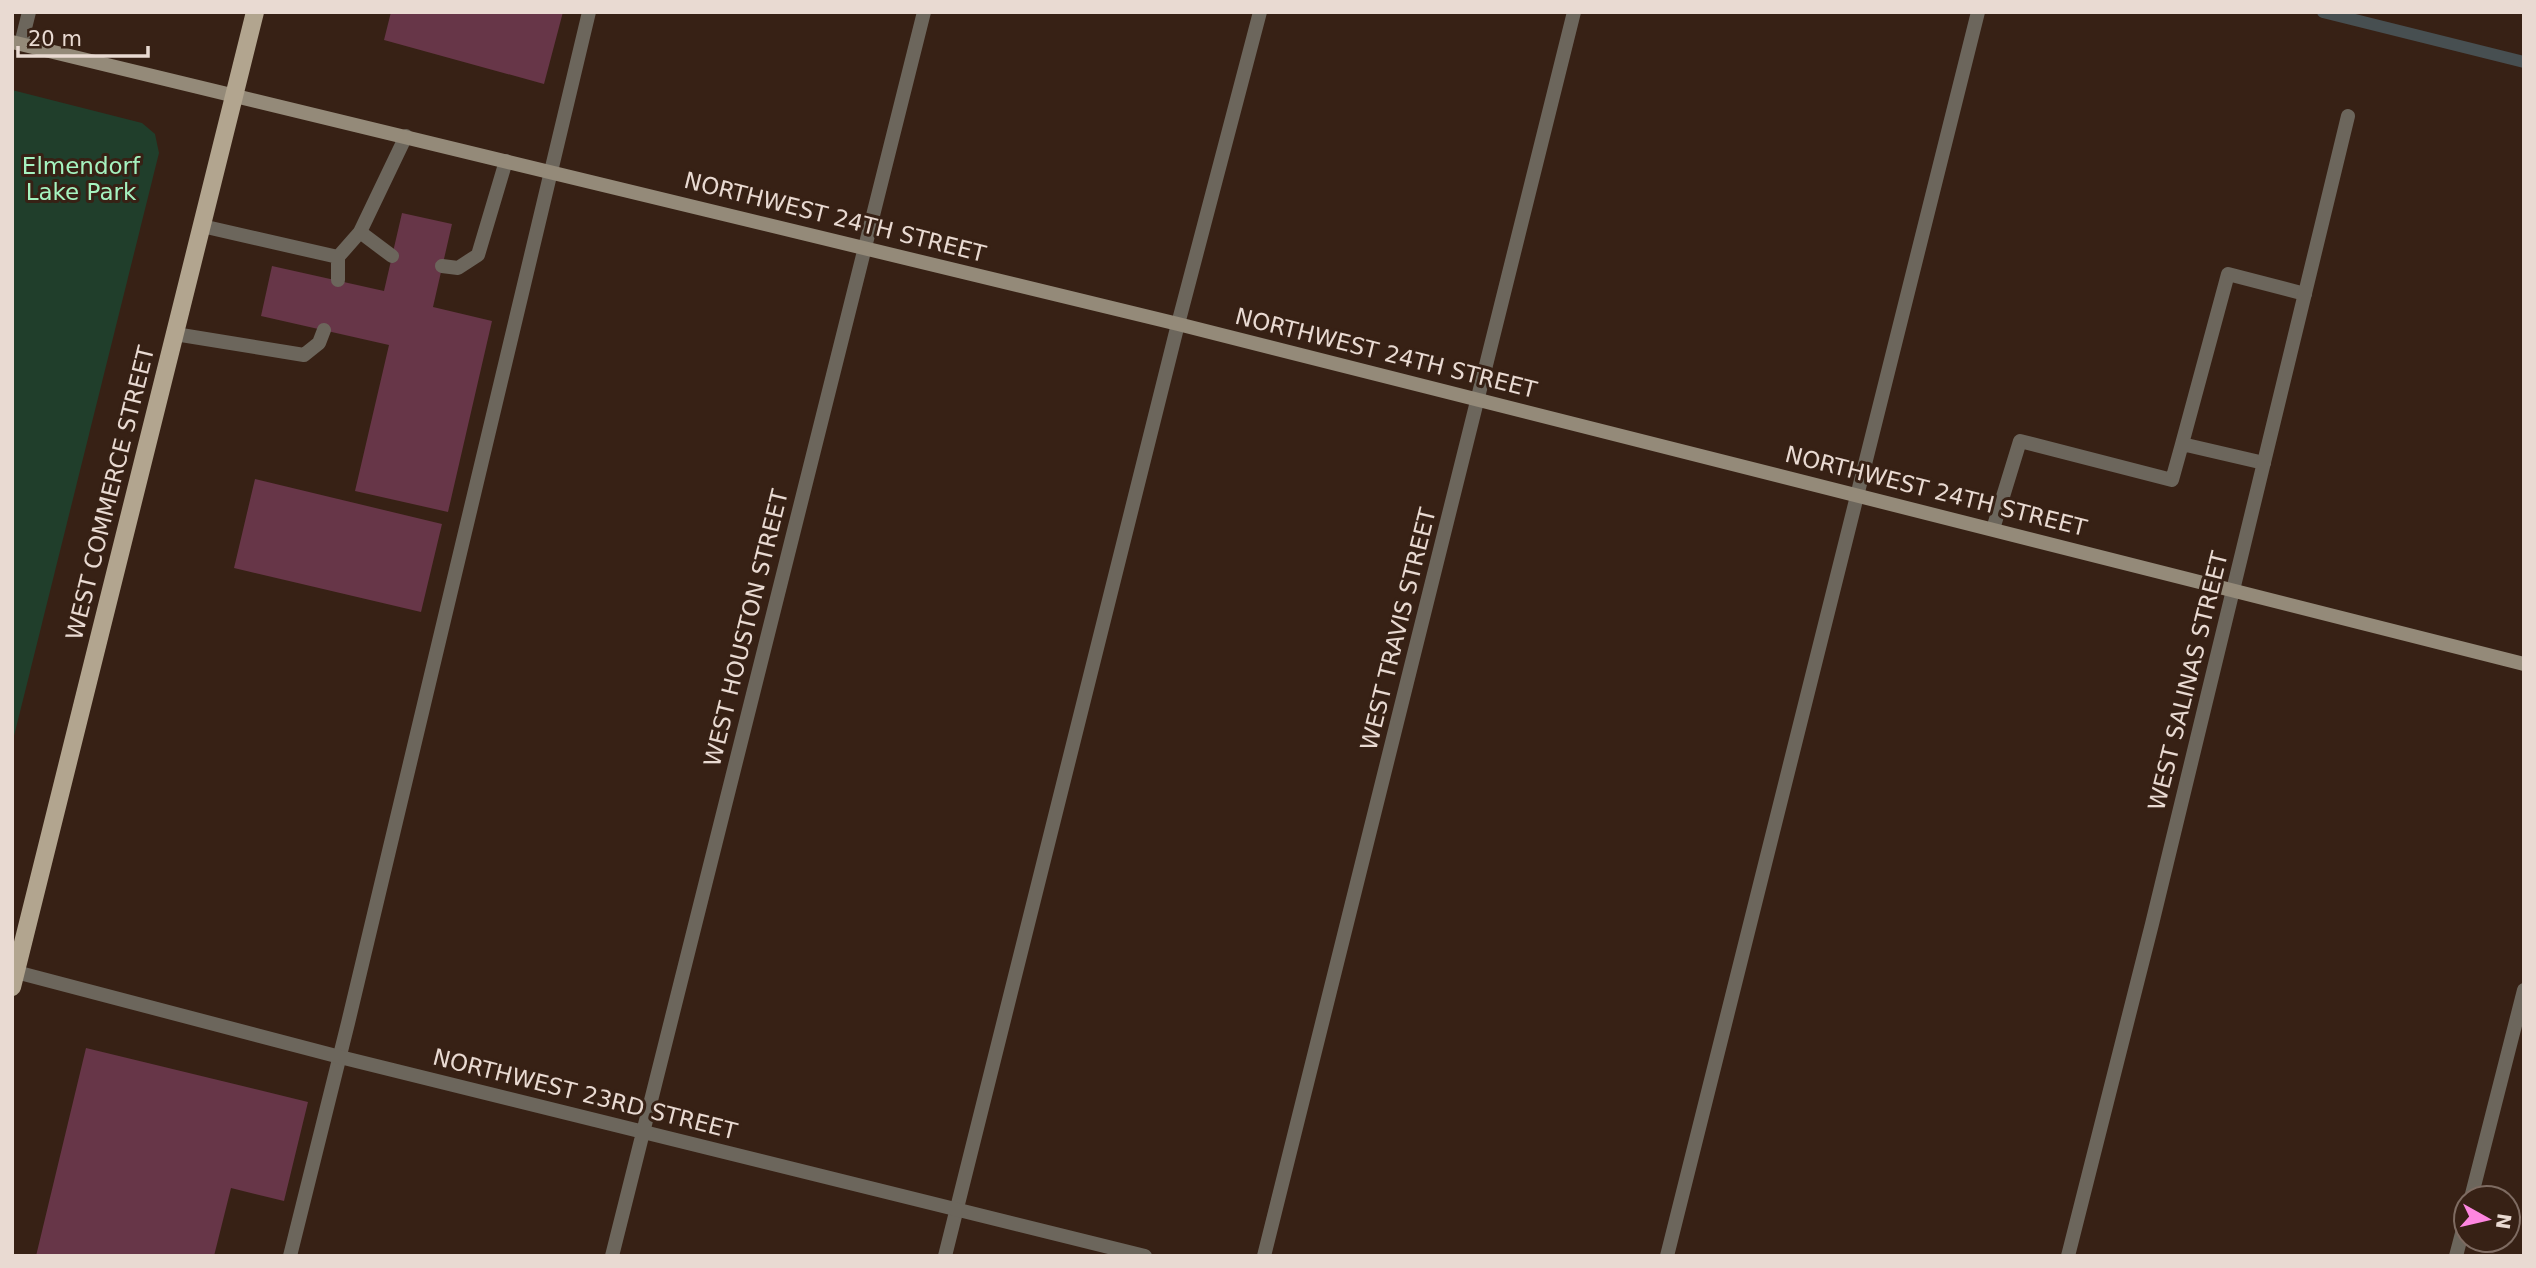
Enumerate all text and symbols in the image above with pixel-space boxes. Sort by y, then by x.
scale bar [18,14,147,58]
text: 20 m [28,27,82,51]
park label: Elmendorf Lake Park [22,153,141,205]
street label: NORTHWEST 24TH STREET [682,167,989,267]
street label: NORTHWEST 24TH STREET [1233,303,1540,403]
street label: WEST COMMERCE STREET [61,342,159,643]
street label: NORTHWEST 24TH STREET [1783,441,2090,541]
street label: WEST HOUSTON STREET [699,486,793,769]
street label: WEST TRAVIS STREET [1355,504,1441,753]
street label: WEST SALINAS STREET [2143,548,2233,813]
street label: NORTHWEST 23RD STREET [430,1044,741,1145]
north arrow [2452,1184,2522,1254]
text: N [2492,1212,2516,1231]

